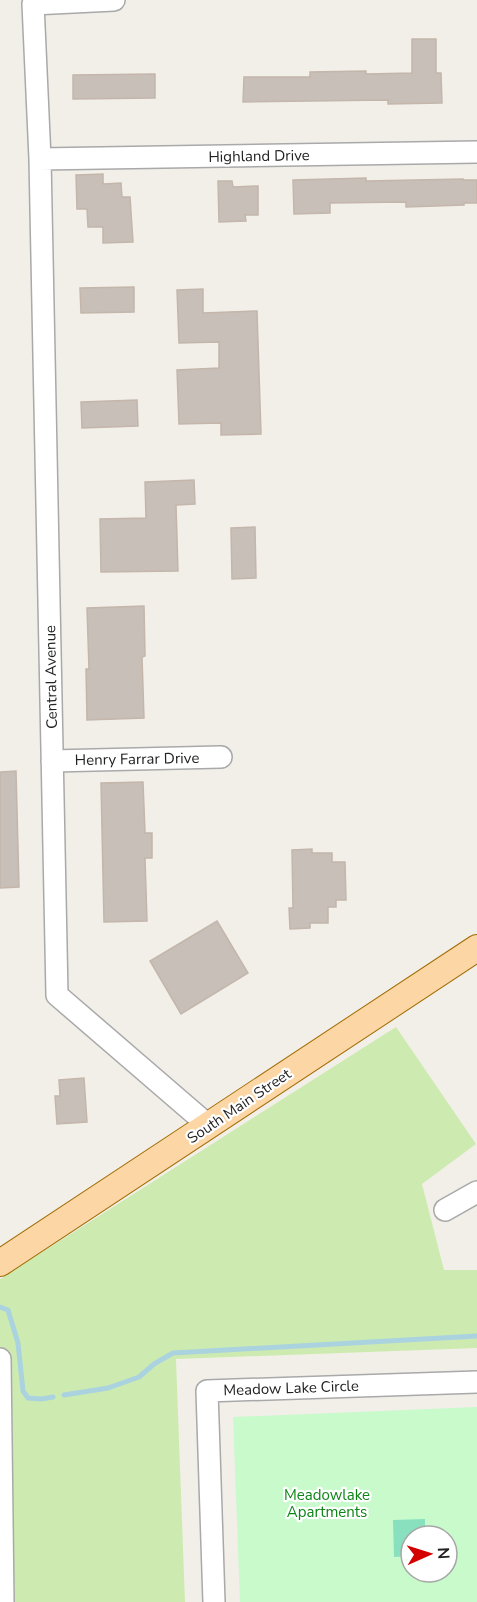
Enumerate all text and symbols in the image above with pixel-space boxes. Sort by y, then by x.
street label: Highland Drive [208,145,310,167]
street label: Central Avenue [40,625,62,729]
street label: Henry Farrar Drive [75,748,199,770]
street label: South Main Street [183,1063,295,1148]
street label: Meadow Lake Circle [223,1376,359,1400]
park label: Meadowlake Apartments [284,1485,370,1522]
north arrow [399,1524,459,1584]
text: N [432,1547,454,1560]

